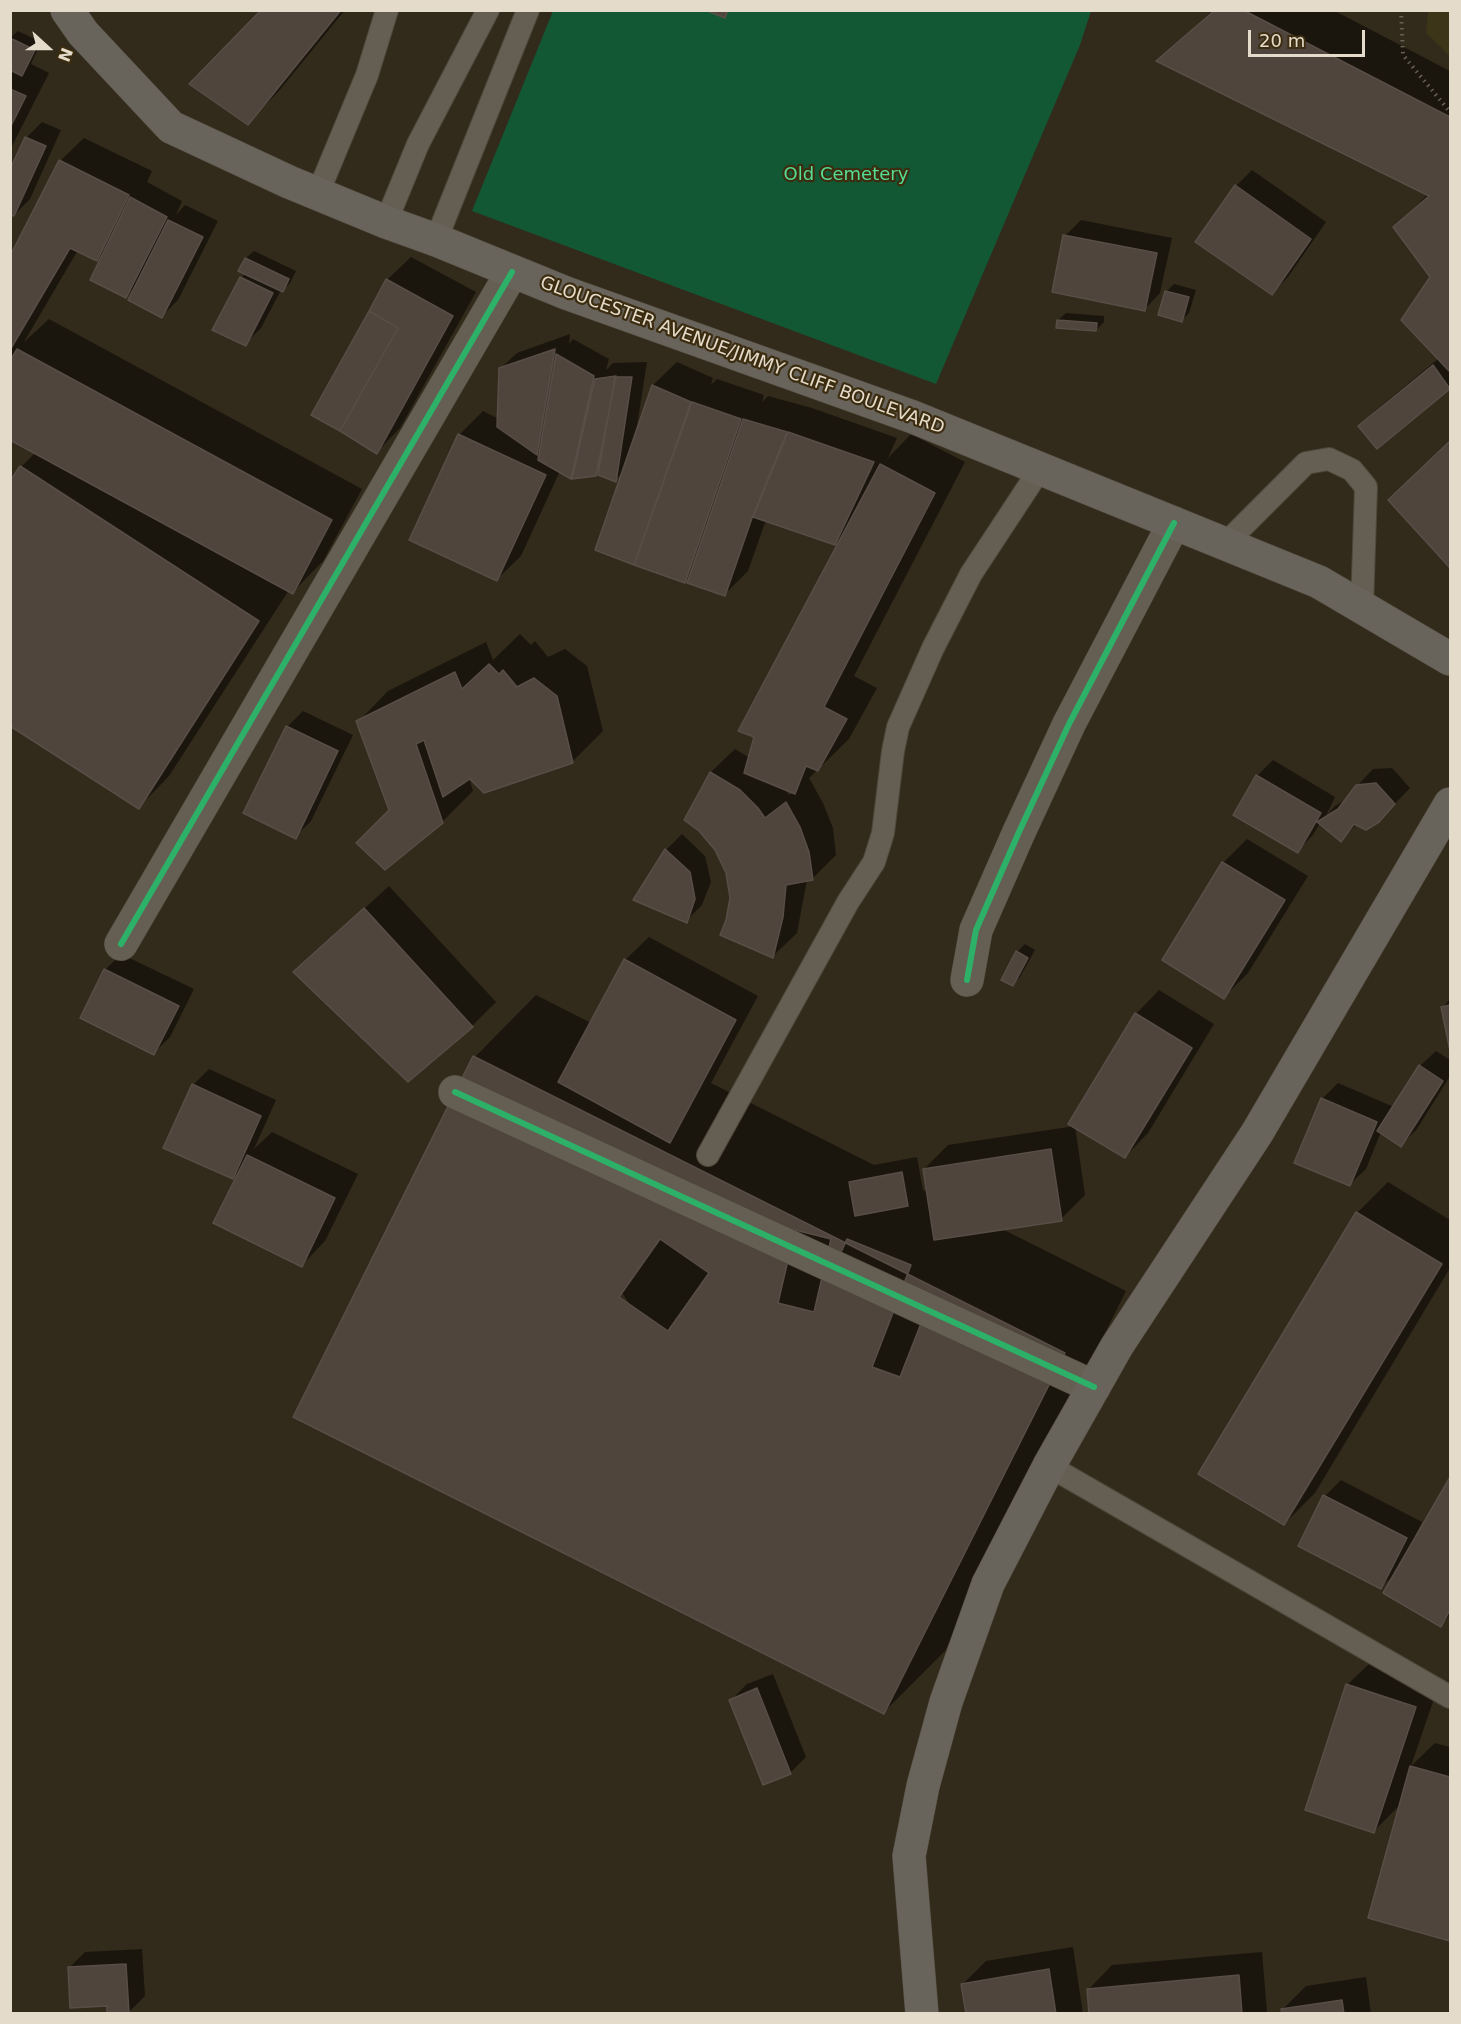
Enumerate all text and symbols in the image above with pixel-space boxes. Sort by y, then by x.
north arrow [18,18,78,78]
scale bar [1251,18,1368,56]
text: 20 m [1259,30,1305,51]
text: N [54,45,77,64]
park label: Old Cemetery [784,164,908,186]
street label: GLOUCESTER AVENUE/JIMMY CLIFF BOULEVARD [537,273,947,439]

